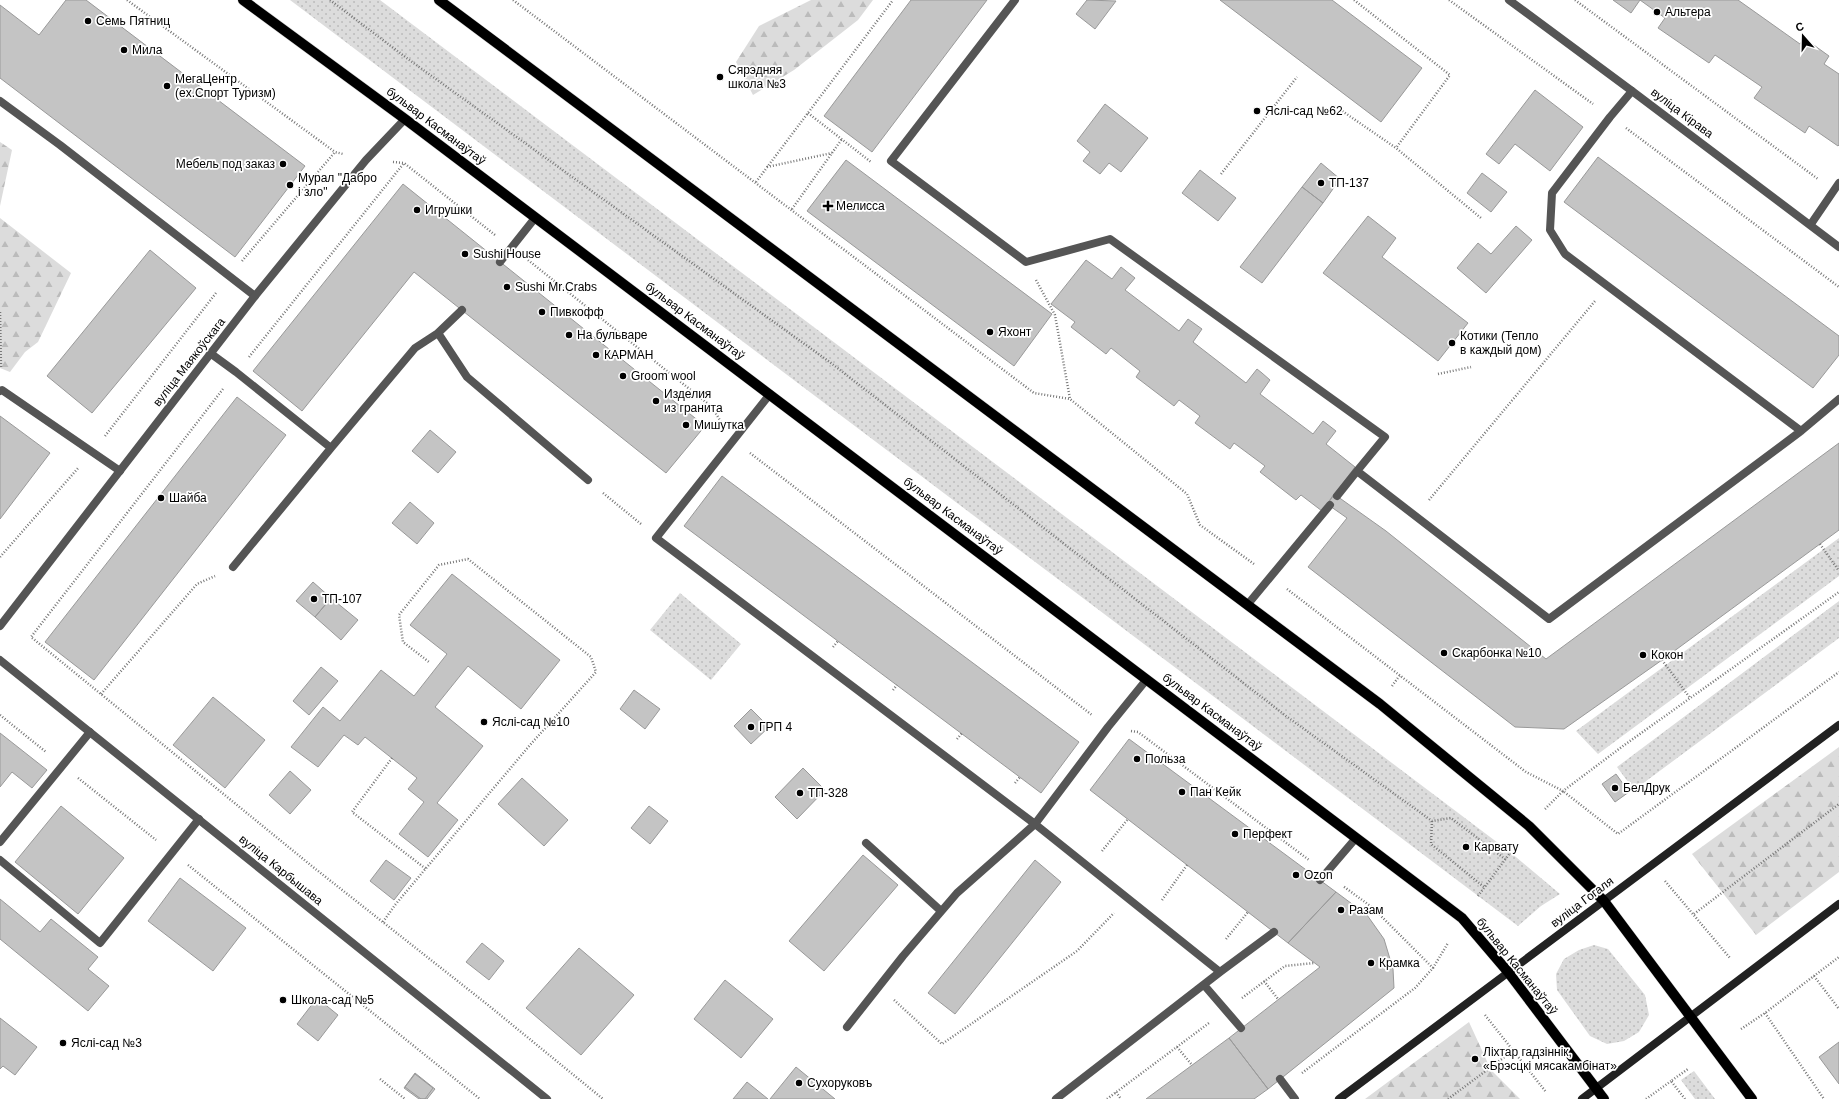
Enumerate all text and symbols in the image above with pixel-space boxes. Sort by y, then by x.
place label: Альтера [1665,5,1711,19]
marker: Альтера [1652,7,1662,17]
place label: Семь Пятниц [96,14,170,28]
marker: Семь Пятниц [83,16,93,26]
north arrow [1783,16,1823,56]
text: С [1794,20,1805,34]
place label: Мила [132,43,163,57]
marker: Мила [119,45,129,55]
place label: Сярэдняя школа №3 [728,63,786,91]
place label: МегаЦентр (ex.Спорт Туризм) [175,72,276,100]
marker: Сярэдняя школа №3 [715,72,725,82]
marker: МегаЦентр (ex.Спорт Туризм) [162,81,172,91]
street label: бульвар Касманаўтаў [384,84,488,168]
street label: вуліца Кірава [1648,85,1716,141]
place label: Яслі-сад №62 [1265,104,1343,118]
marker: Яслі-сад №62 [1252,106,1262,116]
place label: Мебель под заказ [176,157,275,171]
marker: Мебель под заказ [278,159,288,169]
place label: Мурал "Дабро і зло" [298,171,377,199]
place label: ТП-137 [1329,176,1369,190]
marker: ТП-137 [1316,178,1326,188]
marker: Мурал "Дабро і зло" [285,180,295,190]
place label: Мелисса [836,199,885,213]
marker: Мелисса [823,201,833,211]
place label: Игрушки [425,203,472,217]
marker: Игрушки [412,205,422,215]
place label: Sushi House [473,247,541,261]
marker: Sushi House [460,249,470,259]
street label: бульвар Касманаўтаў [643,279,747,363]
place label: Sushi Mr.Crabs [515,280,597,294]
marker: Sushi Mr.Crabs [502,282,512,292]
place label: Пивкофф [550,305,604,319]
marker: Пивкофф [537,307,547,317]
street label: вуліца Маякоўскага [150,315,228,409]
place label: Яхонт [998,325,1032,339]
marker: Яхонт [985,327,995,337]
place label: На бульваре [577,328,648,342]
place label: Котики (Тепло в каждый дом) [1460,329,1542,357]
marker: На бульваре [564,330,574,340]
marker: Котики (Тепло в каждый дом) [1447,338,1457,348]
place label: КАРМАН [604,348,654,362]
marker: КАРМАН [591,350,601,360]
place label: Groom wool [631,369,696,383]
marker: Groom wool [618,371,628,381]
place label: Изделия из гранита [664,387,723,415]
marker: Изделия из гранита [651,396,661,406]
place label: Мишутка [694,418,744,432]
marker: Мишутка [681,420,691,430]
street label: бульвар Касманаўтаў [901,474,1005,558]
place label: Шайба [169,491,207,505]
marker: Шайба [156,493,166,503]
place label: ТП-107 [322,592,362,606]
marker: ТП-107 [309,594,319,604]
place label: Скарбонка №10 [1452,646,1542,660]
marker: Скарбонка №10 [1439,648,1449,658]
place label: Кокон [1651,648,1683,662]
marker: Кокон [1638,650,1648,660]
street label: бульвар Касманаўтаў [1160,670,1264,754]
place label: Яслі-сад №10 [492,715,570,729]
marker: Яслі-сад №10 [479,717,489,727]
place label: ГРП 4 [759,720,792,734]
marker: ГРП 4 [746,722,756,732]
place label: Польза [1145,752,1186,766]
marker: Польза [1132,754,1142,764]
place label: БелДрук [1623,781,1671,795]
marker: БелДрук [1610,783,1620,793]
place label: Пан Кейк [1190,785,1242,799]
place label: ТП-328 [808,786,848,800]
marker: Пан Кейк [1177,787,1187,797]
marker: ТП-328 [795,788,805,798]
place label: Перфект [1243,827,1293,841]
marker: Перфект [1230,829,1240,839]
street label: вуліца Карбышава [236,832,326,908]
place label: Карвату [1474,840,1519,854]
marker: Карвату [1461,842,1471,852]
place label: Ozon [1304,868,1333,882]
marker: Ozon [1291,870,1301,880]
street label: вуліца Гогаля [1548,874,1616,930]
place label: Разам [1349,903,1384,917]
marker: Разам [1336,905,1346,915]
street label: бульвар Касманаўтаў [1474,915,1560,1017]
place label: Крамка [1379,956,1420,970]
marker: Крамка [1366,958,1376,968]
place label: Школа-сад №5 [291,993,374,1007]
marker: Школа-сад №5 [278,995,288,1005]
place label: Яслі-сад №3 [71,1036,142,1050]
marker: Яслі-сад №3 [58,1038,68,1048]
place label: Ліхтар гадзіннік, «Брэсцкі мясакамбінат» [1483,1045,1617,1073]
marker: Ліхтар гадзіннік, «Брэсцкі мясакамбінат» [1470,1054,1480,1064]
place label: Сухоруковъ [807,1076,873,1090]
marker: Сухоруковъ [794,1078,804,1088]

